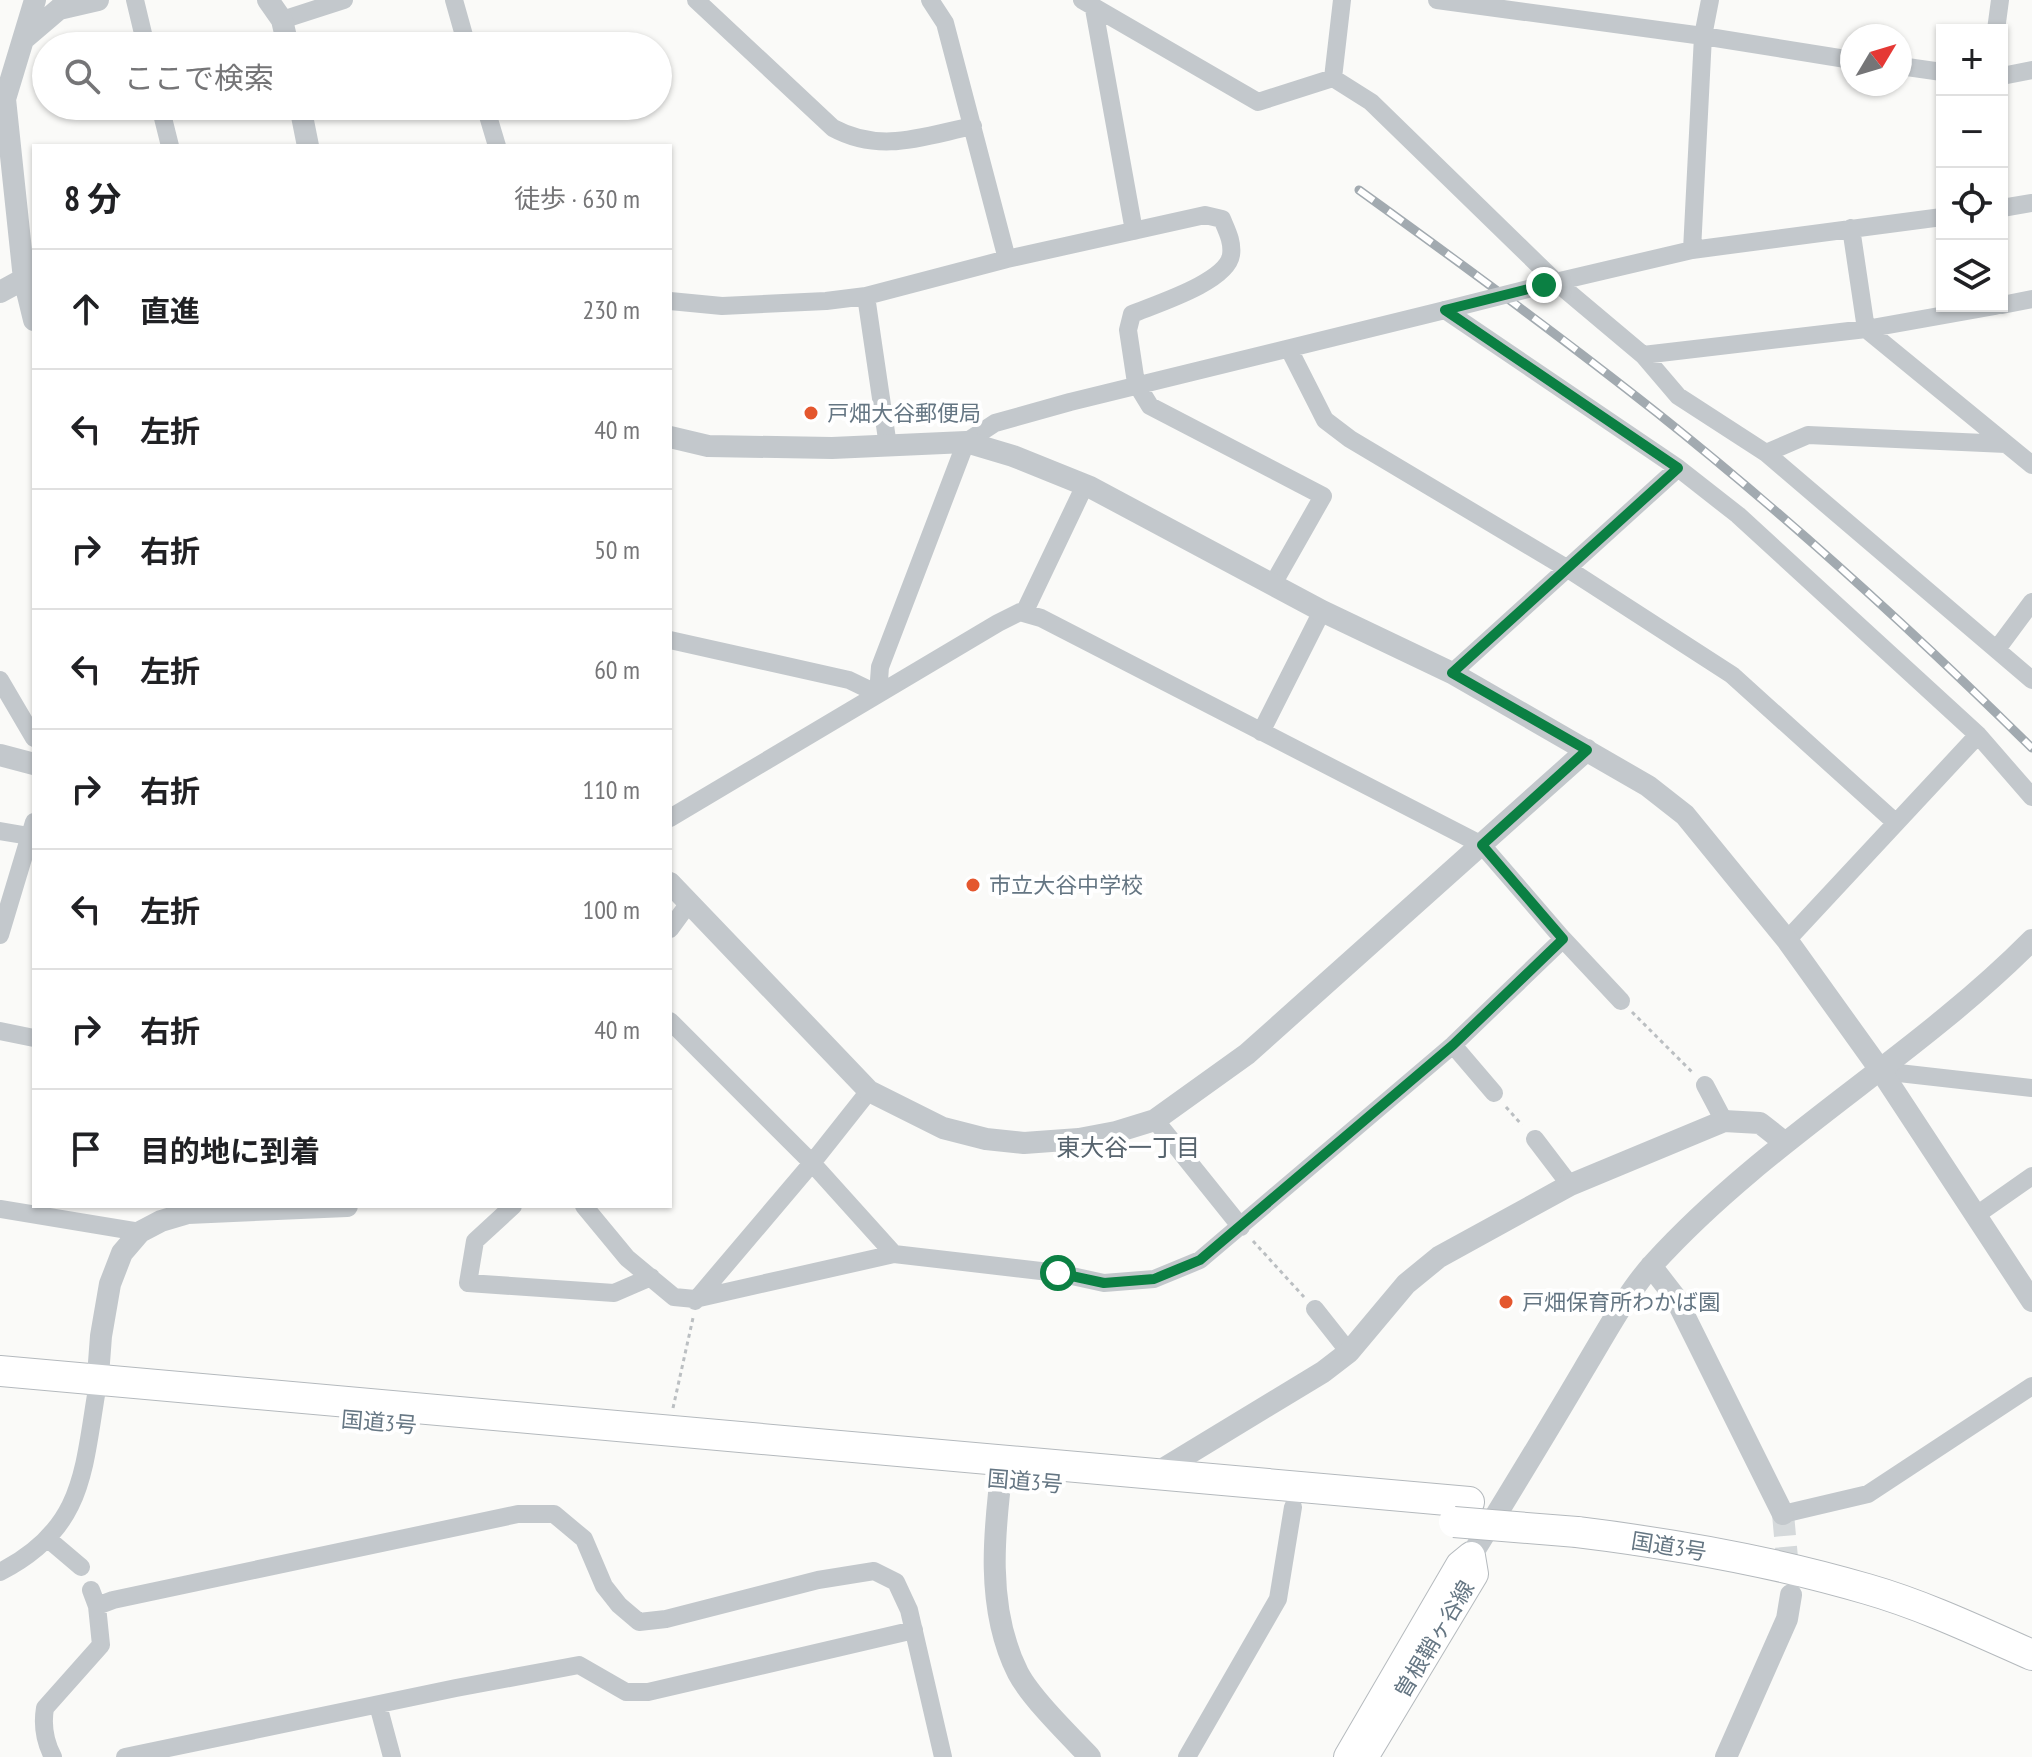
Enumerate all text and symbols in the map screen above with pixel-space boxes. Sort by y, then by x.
north arrow [1840,24,1912,96]
map controls [1936,24,2008,312]
button: + [1936,24,2008,96]
search box [32,32,672,120]
icon: search [60,54,104,98]
text: ここで検索 [124,58,274,97]
button: − [1936,96,2008,168]
button: locate [1936,168,2008,240]
text: 8 分 [64,176,121,220]
text: 徒歩 · 630 m [514,182,640,215]
button: layers [1936,240,2008,312]
route end [1526,267,1562,303]
icon: ahead [64,287,108,331]
text: 直進 [140,291,200,330]
text: 230 m [582,293,640,326]
place label: 戸畑大谷郵便局 [827,399,981,427]
marker: 戸畑大谷郵便局 [802,404,820,422]
icon: left [64,407,108,451]
text: 左折 [140,411,200,450]
text: 40 m [594,413,640,446]
icon: right [64,527,108,571]
text: 右折 [140,531,200,570]
text: 50 m [594,533,640,566]
icon: left [64,647,108,691]
text: 左折 [140,651,200,690]
text: 60 m [594,653,640,686]
icon: right [64,767,108,811]
text: 右折 [140,771,200,810]
text: 110 m [582,773,640,806]
place label: 市立大谷中学校 [989,871,1143,899]
marker: 市立大谷中学校 [964,876,982,894]
icon: left [64,887,108,931]
text: 左折 [140,891,200,930]
text: 100 m [582,893,640,926]
icon: right [64,1007,108,1051]
text: 右折 [140,1011,200,1050]
text: 40 m [594,1013,640,1046]
icon: arrive [64,1127,108,1171]
text: 目的地に到着 [140,1131,320,1170]
district label: 東大谷一丁目 [1056,1132,1200,1163]
route start [1040,1255,1076,1291]
place label: 戸畑保育所わかば園 [1522,1288,1720,1316]
marker: 戸畑保育所わかば園 [1497,1293,1515,1311]
street label: 国道3号 [340,1405,418,1439]
street label: 国道3号 [986,1464,1064,1498]
street label: 国道3号 [1629,1526,1709,1566]
street label: 曽根鞘ヶ谷線 [1388,1575,1480,1703]

